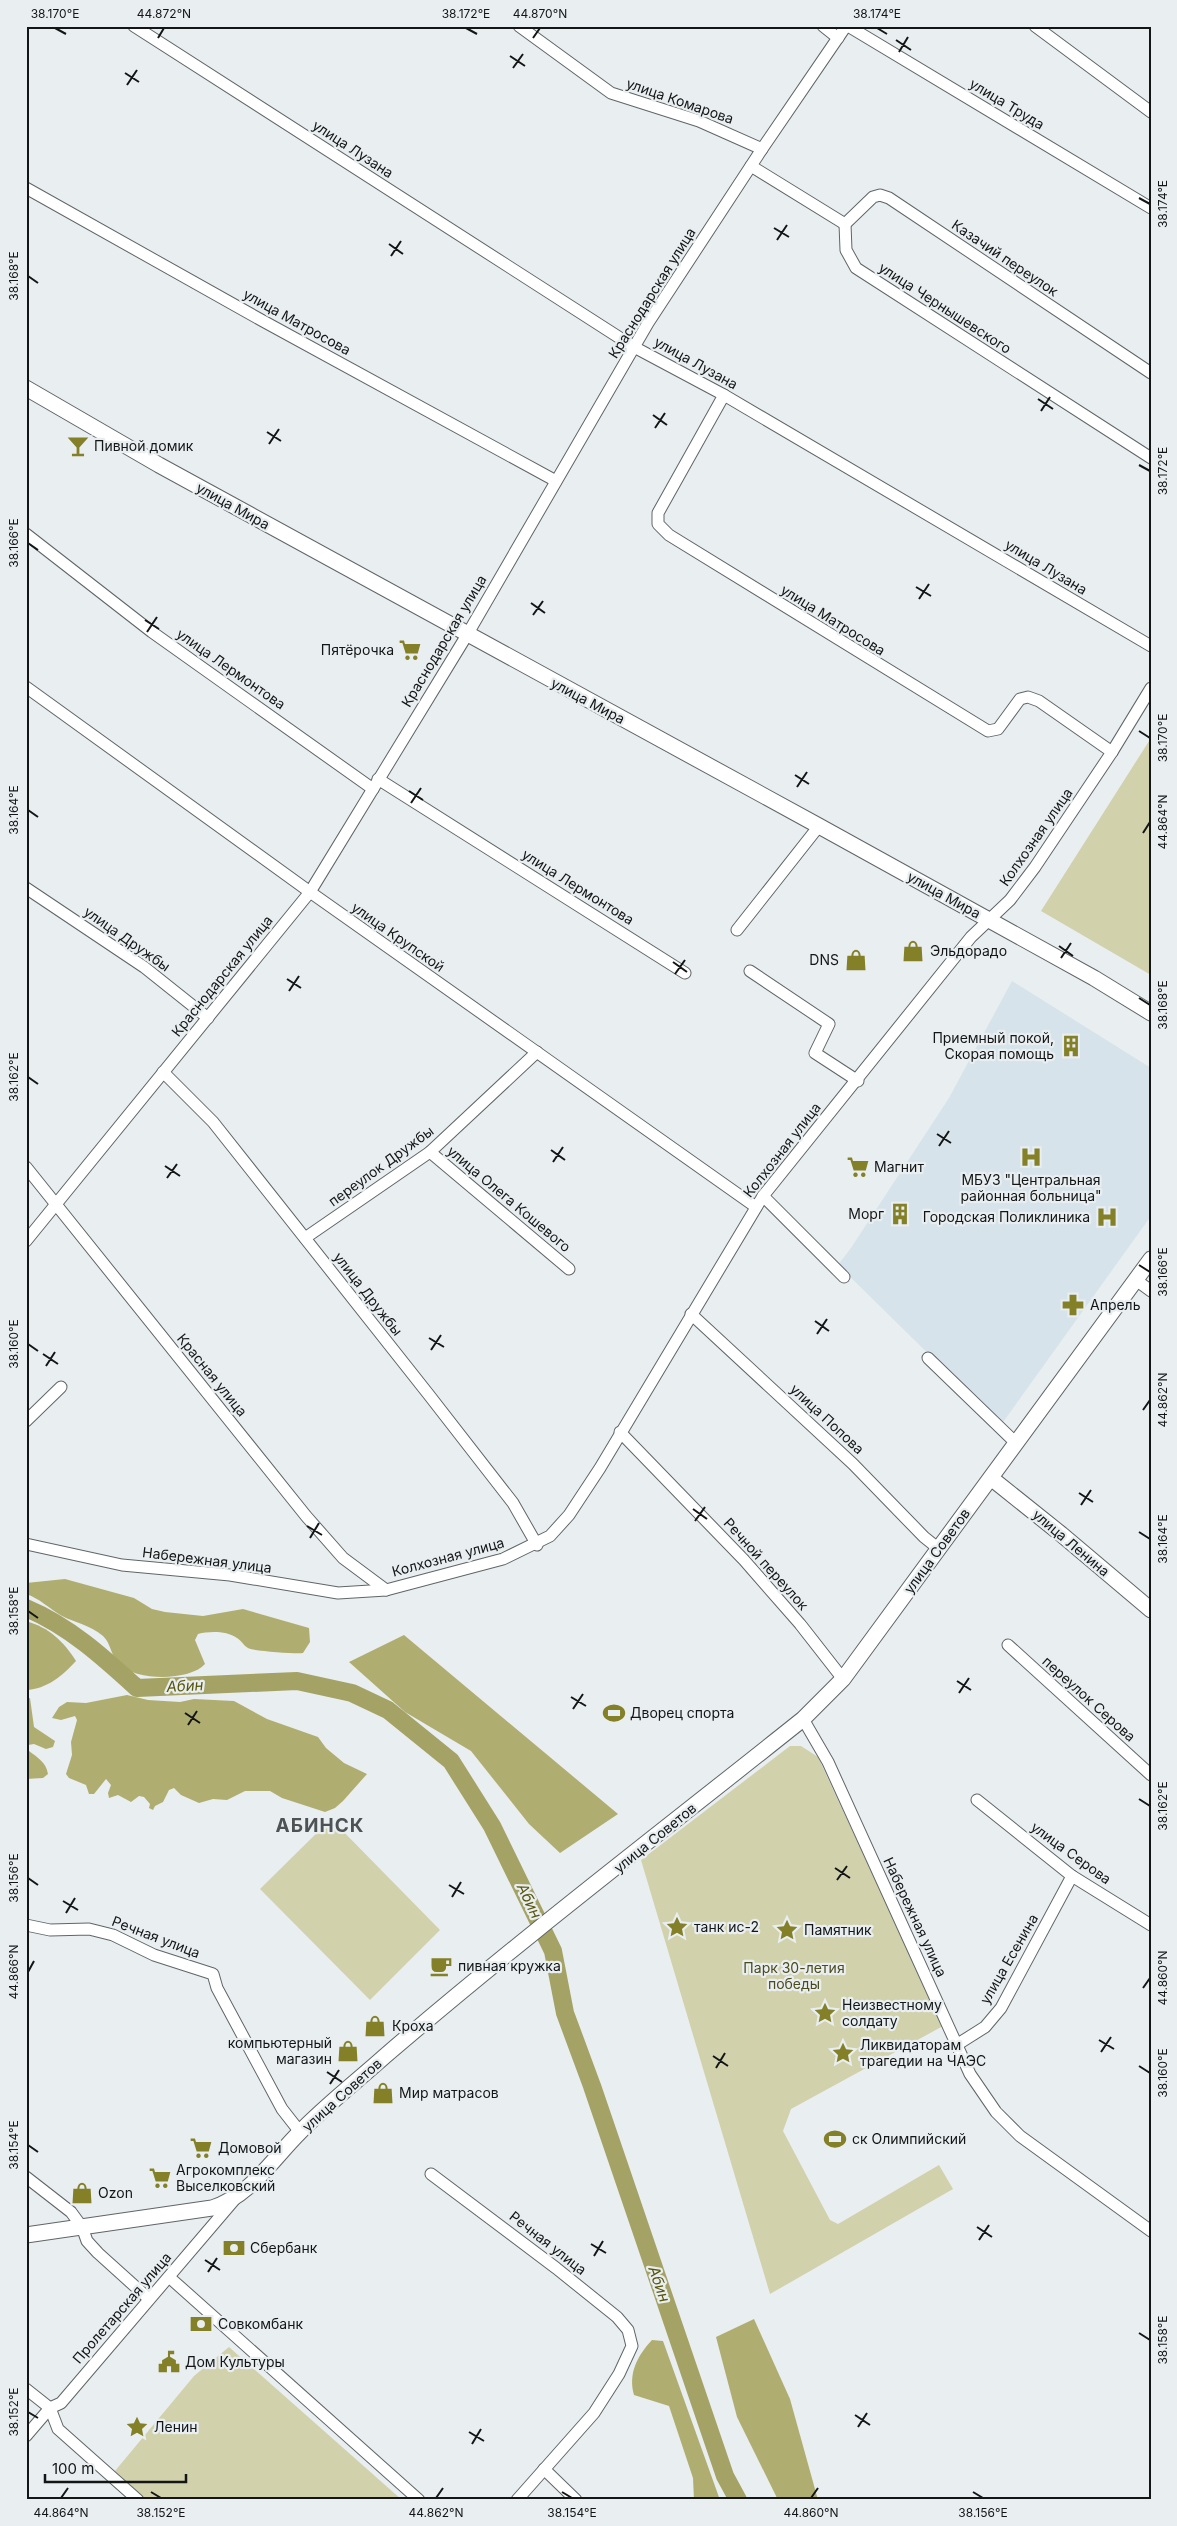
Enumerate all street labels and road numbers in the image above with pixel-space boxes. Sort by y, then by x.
street label: улица Комарова [624,74,736,127]
street label: улица Труда [967,75,1048,133]
street label: улица Лузана [310,116,397,181]
street label: Казачий переулок [949,216,1062,300]
street label: Краснодарская улица [604,224,699,361]
street label: улица Чернышевского [876,258,1015,357]
street label: улица Матросова [241,285,354,358]
street label: улица Лузана [652,333,741,392]
street label: улица Мира [194,478,273,533]
street label: улица Лузана [1002,535,1090,598]
street label: Краснодарская улица [397,572,490,710]
street label: улица Матросова [778,581,889,659]
street label: улица Лермонтова [174,625,289,713]
street label: улица Мира [548,674,628,727]
street label: Колхозная улица [995,785,1076,889]
street label: улица Лермонтова [519,845,637,928]
street label: улица Мира [905,867,984,922]
street label: улица Крупской [349,898,448,975]
street label: улица Дружбы [81,903,174,975]
street label: Краснодарская улица [168,912,276,1040]
street label: Колхозная улица [739,1099,824,1200]
street label: переулок Дружбы [325,1122,437,1209]
street label: улица Олега Кошевого [444,1142,575,1255]
street label: улица Дружбы [331,1249,406,1339]
street label: Красная улица [174,1330,251,1420]
street label: улица Попова [787,1380,868,1457]
street label: улица Советов [900,1505,973,1597]
street label: улица Ленина [1029,1506,1113,1580]
street label: Речной переулок [720,1514,813,1614]
street label: Колхозная улица [390,1533,506,1580]
street label: Набережная улица [141,1543,273,1576]
street label: переулок Серова [1039,1652,1139,1745]
street label: улица Советов [610,1799,699,1876]
street label: улица Серова [1028,1818,1115,1887]
street label: Набережная улица [880,1854,951,1979]
street label: улица Есенина [976,1911,1041,2007]
street label: Речная улица [110,1912,203,1961]
street label: улица Советов [298,2054,385,2135]
street label: Речная улица [506,2207,590,2278]
street label: Пролетарская улица [69,2249,174,2367]

